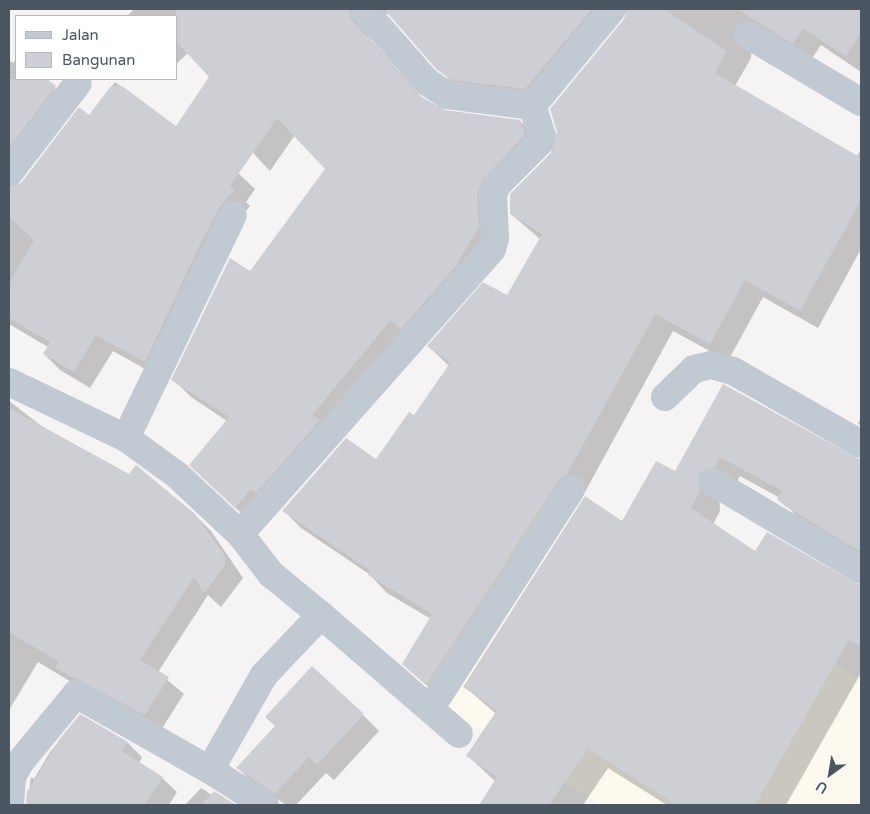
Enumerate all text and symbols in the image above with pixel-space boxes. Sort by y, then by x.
legend [15,15,178,80]
text: Jalan [62,26,99,44]
text: Bangunan [62,51,135,69]
north arrow [805,749,855,799]
text: U [813,777,831,797]

